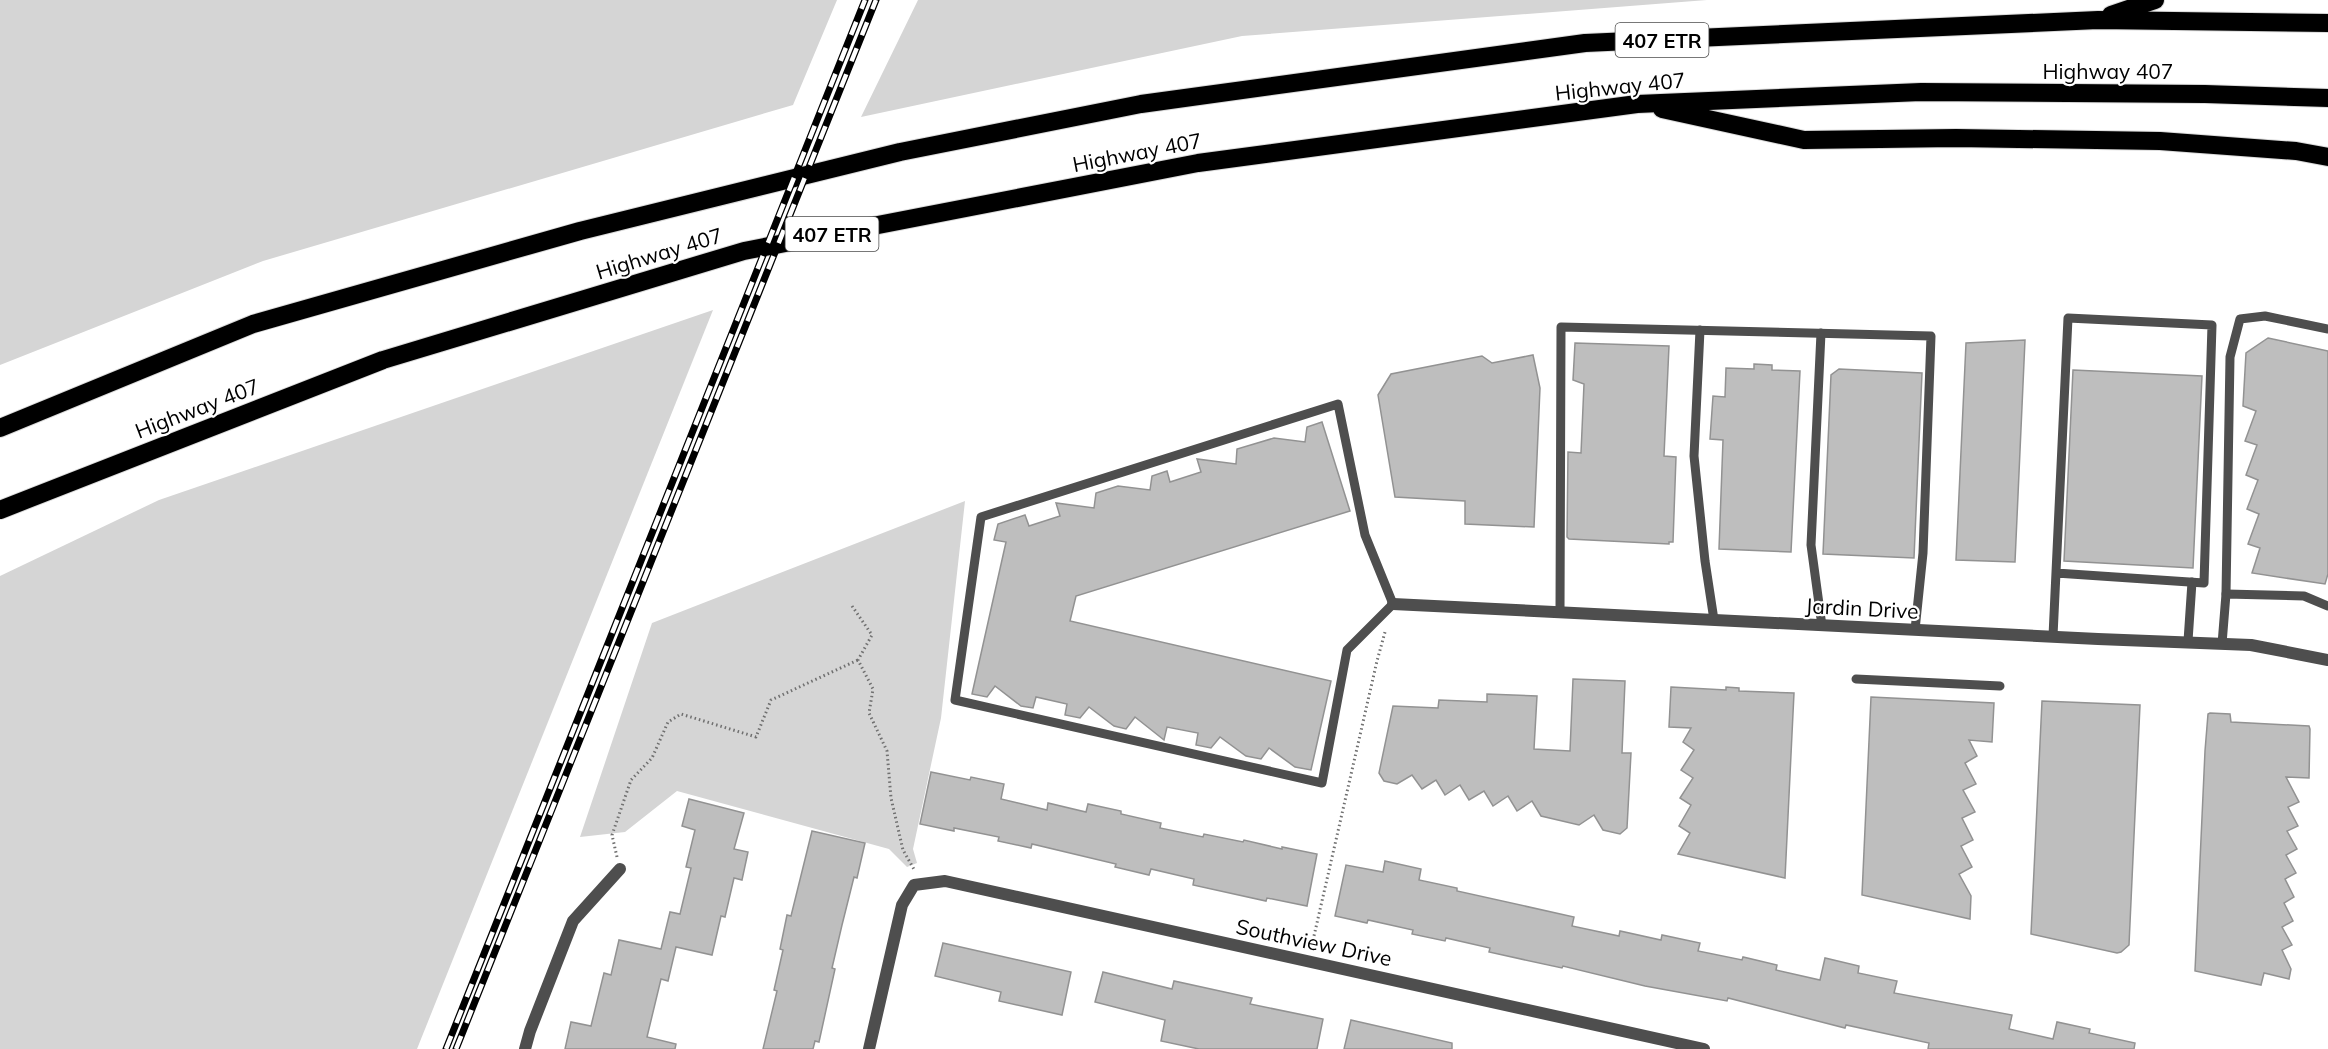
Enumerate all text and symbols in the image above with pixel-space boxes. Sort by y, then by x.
road number: 407 ETR [1616,23,1708,57]
street label: Highway 407 [2043,58,2173,84]
street label: Highway 407 [1554,66,1686,106]
street label: Highway 407 [1070,127,1204,177]
road number: 407 ETR [786,217,878,251]
street label: Highway 407 [593,221,725,285]
street label: Highway 407 [131,372,263,444]
street label: Jardin Drive [1805,592,1919,624]
street label: Southview Drive [1234,913,1394,971]

